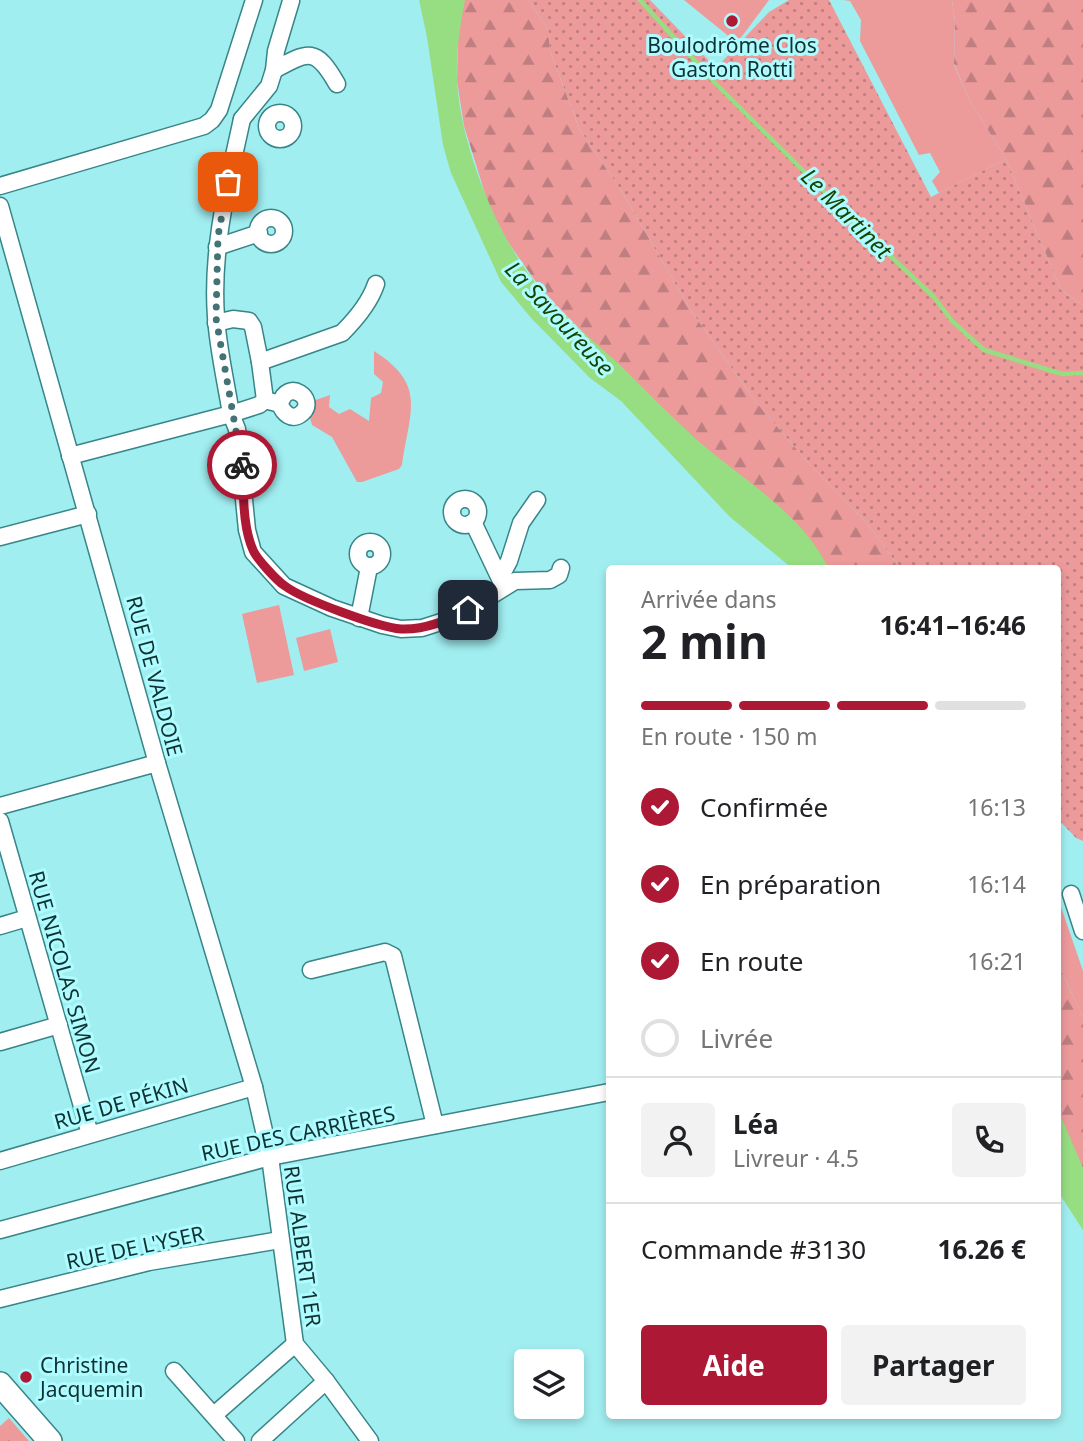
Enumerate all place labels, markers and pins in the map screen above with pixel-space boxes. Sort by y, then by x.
marker: Boulodrôme Clos Gaston Rotti [724,13,740,29]
place label: Boulodrôme Clos Gaston Rotti [647,31,817,83]
pin [198,152,258,212]
pin [438,580,498,640]
place label: Christine Jacquemin [38,1351,143,1403]
marker: Christine Jacquemin [18,1369,34,1385]

